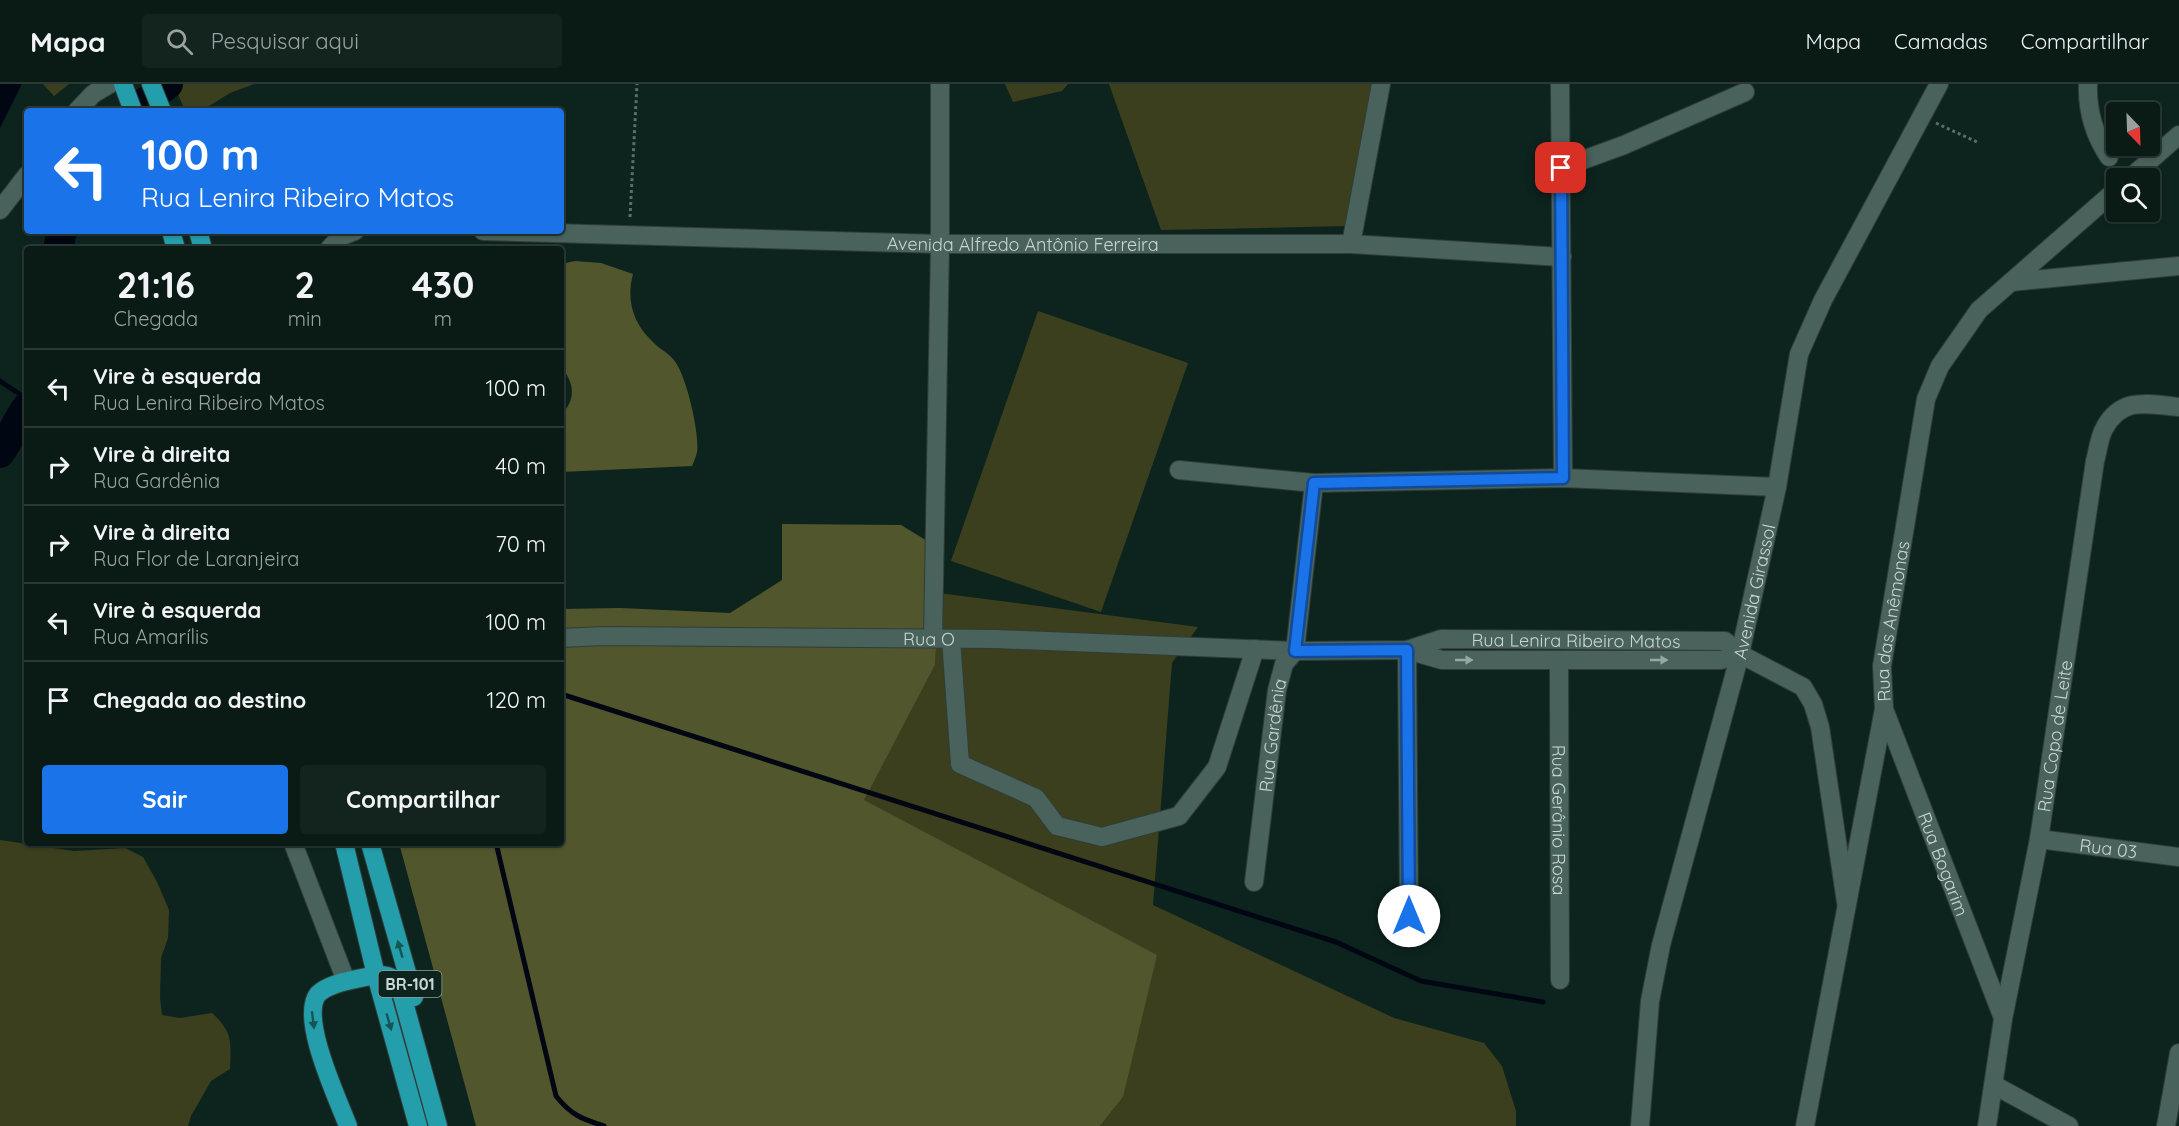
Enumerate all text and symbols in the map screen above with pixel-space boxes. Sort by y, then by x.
search box [142,14,562,68]
text: Mapa [30,24,106,59]
icon: search [163,25,196,58]
text: Pesquisar aqui [211,27,359,55]
text: Mapa [1806,28,1861,54]
text: Camadas [1894,28,1988,54]
text: Compartilhar [2021,28,2149,54]
north arrow [2106,102,2160,156]
map controls [2106,102,2160,222]
text: 100 m [141,128,259,181]
icon: left [42,132,120,210]
pin [1535,142,1586,193]
icon: arrive [1544,151,1577,184]
button: search [2106,168,2160,222]
text: Rua Lenira Ribeiro Matos [141,180,454,214]
street label: Avenida Alfredo Antônio Ferreira [887,231,1159,256]
text: 21:16 [117,262,195,307]
text: 2 [295,262,315,307]
text: 430 [412,262,474,307]
text: Chegada [114,306,198,331]
text: min [288,306,322,331]
text: m [434,306,452,331]
text: Vire à esquerda [93,362,261,390]
icon: left [42,372,75,405]
text: 100 m [486,374,546,402]
text: Rua Lenira Ribeiro Matos [93,390,325,415]
text: Vire à direita [93,440,230,468]
icon: right [42,450,75,483]
text: 40 m [495,452,546,480]
text: Rua Gardênia [93,468,220,493]
text: Vire à direita [93,518,230,546]
street label: Avenida Girassol [1728,522,1780,661]
icon: right [42,528,75,561]
text: 70 m [496,530,546,558]
street label: Rua das Anêmonas [1870,539,1914,702]
text: Rua Flor de Laranjeira [93,546,299,571]
text: Vire à esquerda [93,596,261,624]
icon: left [42,606,75,639]
text: 100 m [486,608,546,636]
text: Rua Amarílis [93,624,209,649]
street label: Rua O [903,627,955,650]
street label: Rua Lenira Ribeiro Matos [1471,628,1681,652]
one-way arrow [1455,655,1474,665]
one-way arrow [1650,655,1669,665]
street label: Rua Copo de Leite [2032,658,2077,813]
street label: Rua Gardênia [1253,676,1291,793]
icon: arrive [42,684,75,717]
text: Chegada ao destino [93,686,306,714]
text: 120 m [487,686,546,714]
street label: Rua Gerânio Rosa [1548,745,1571,895]
button: Sair [42,765,288,834]
button: Compartilhar [300,765,546,834]
street label: Rua Bogarim [1913,809,1974,919]
street label: Rua 03 [2078,833,2139,863]
position arrow [1377,884,1441,948]
one-way arrow [395,939,404,957]
road number: BR-101 [378,971,442,997]
one-way arrow [308,1011,318,1030]
one-way arrow [385,1013,394,1031]

